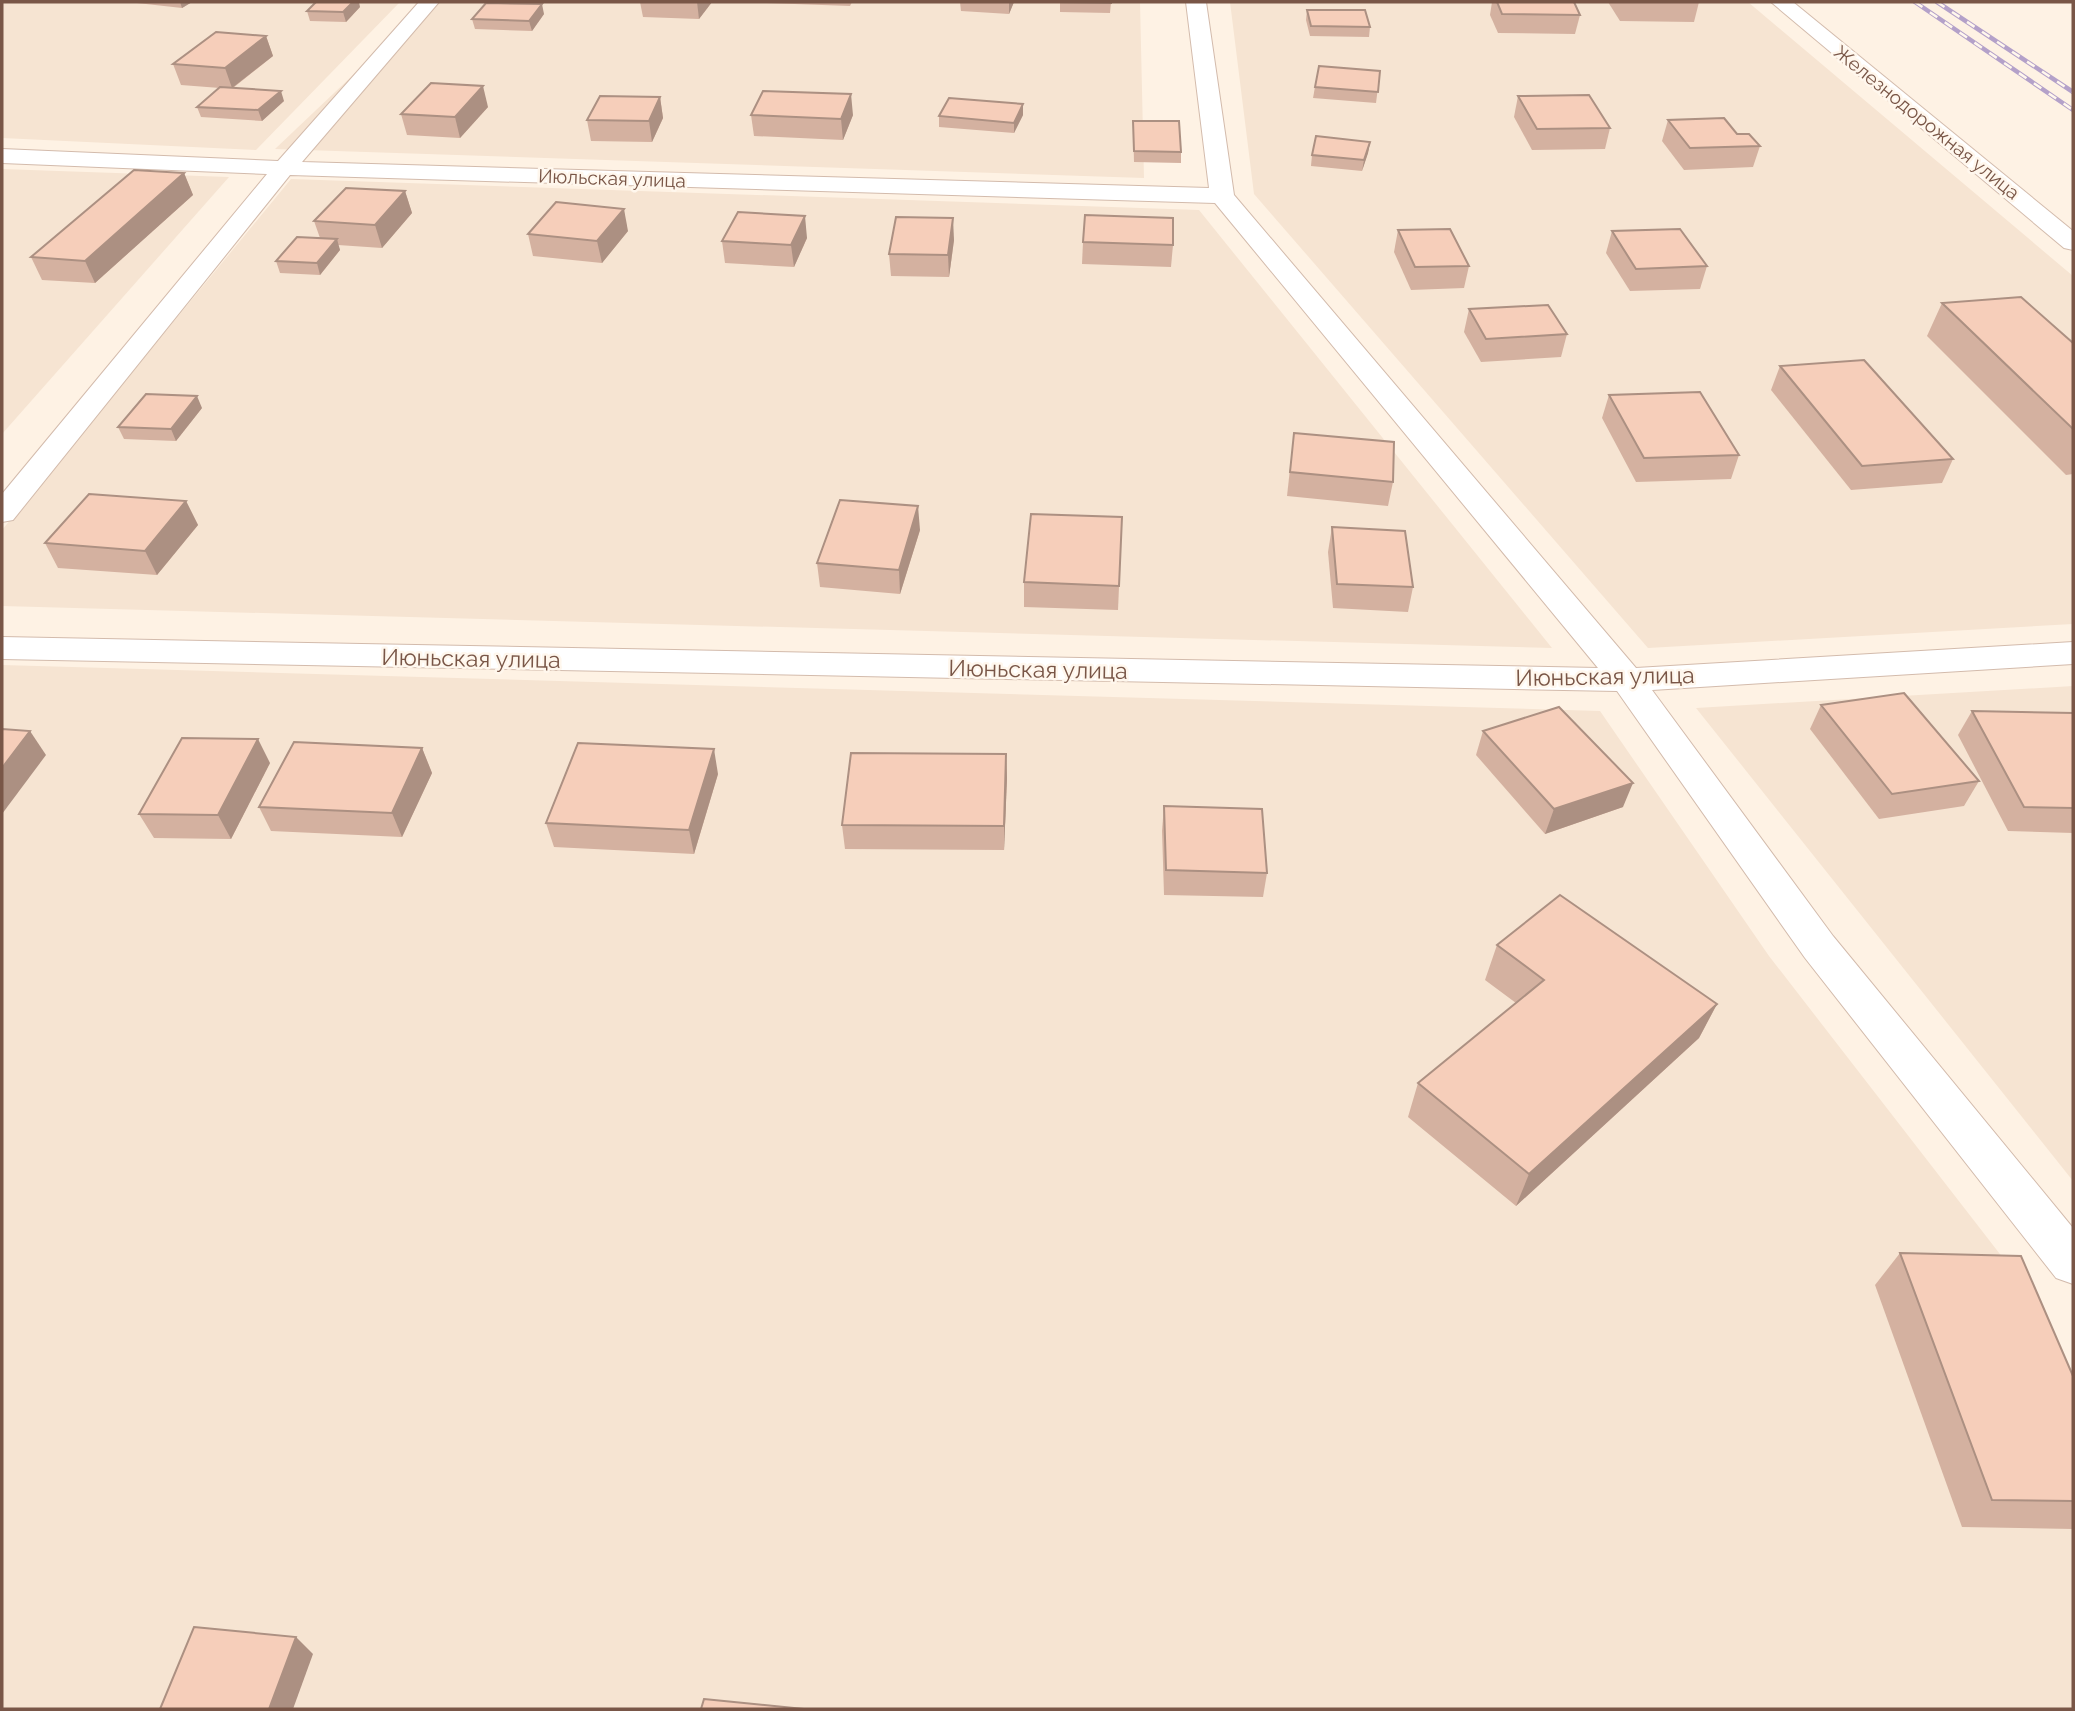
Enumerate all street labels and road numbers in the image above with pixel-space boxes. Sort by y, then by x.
street label: Железнодорожная улица [1830,40,2024,204]
street label: Июльская улица [538,164,686,192]
street label: Июньская улица [381,643,561,673]
street label: Июньская улица [948,654,1128,684]
street label: Июньская улица [1515,661,1695,691]

